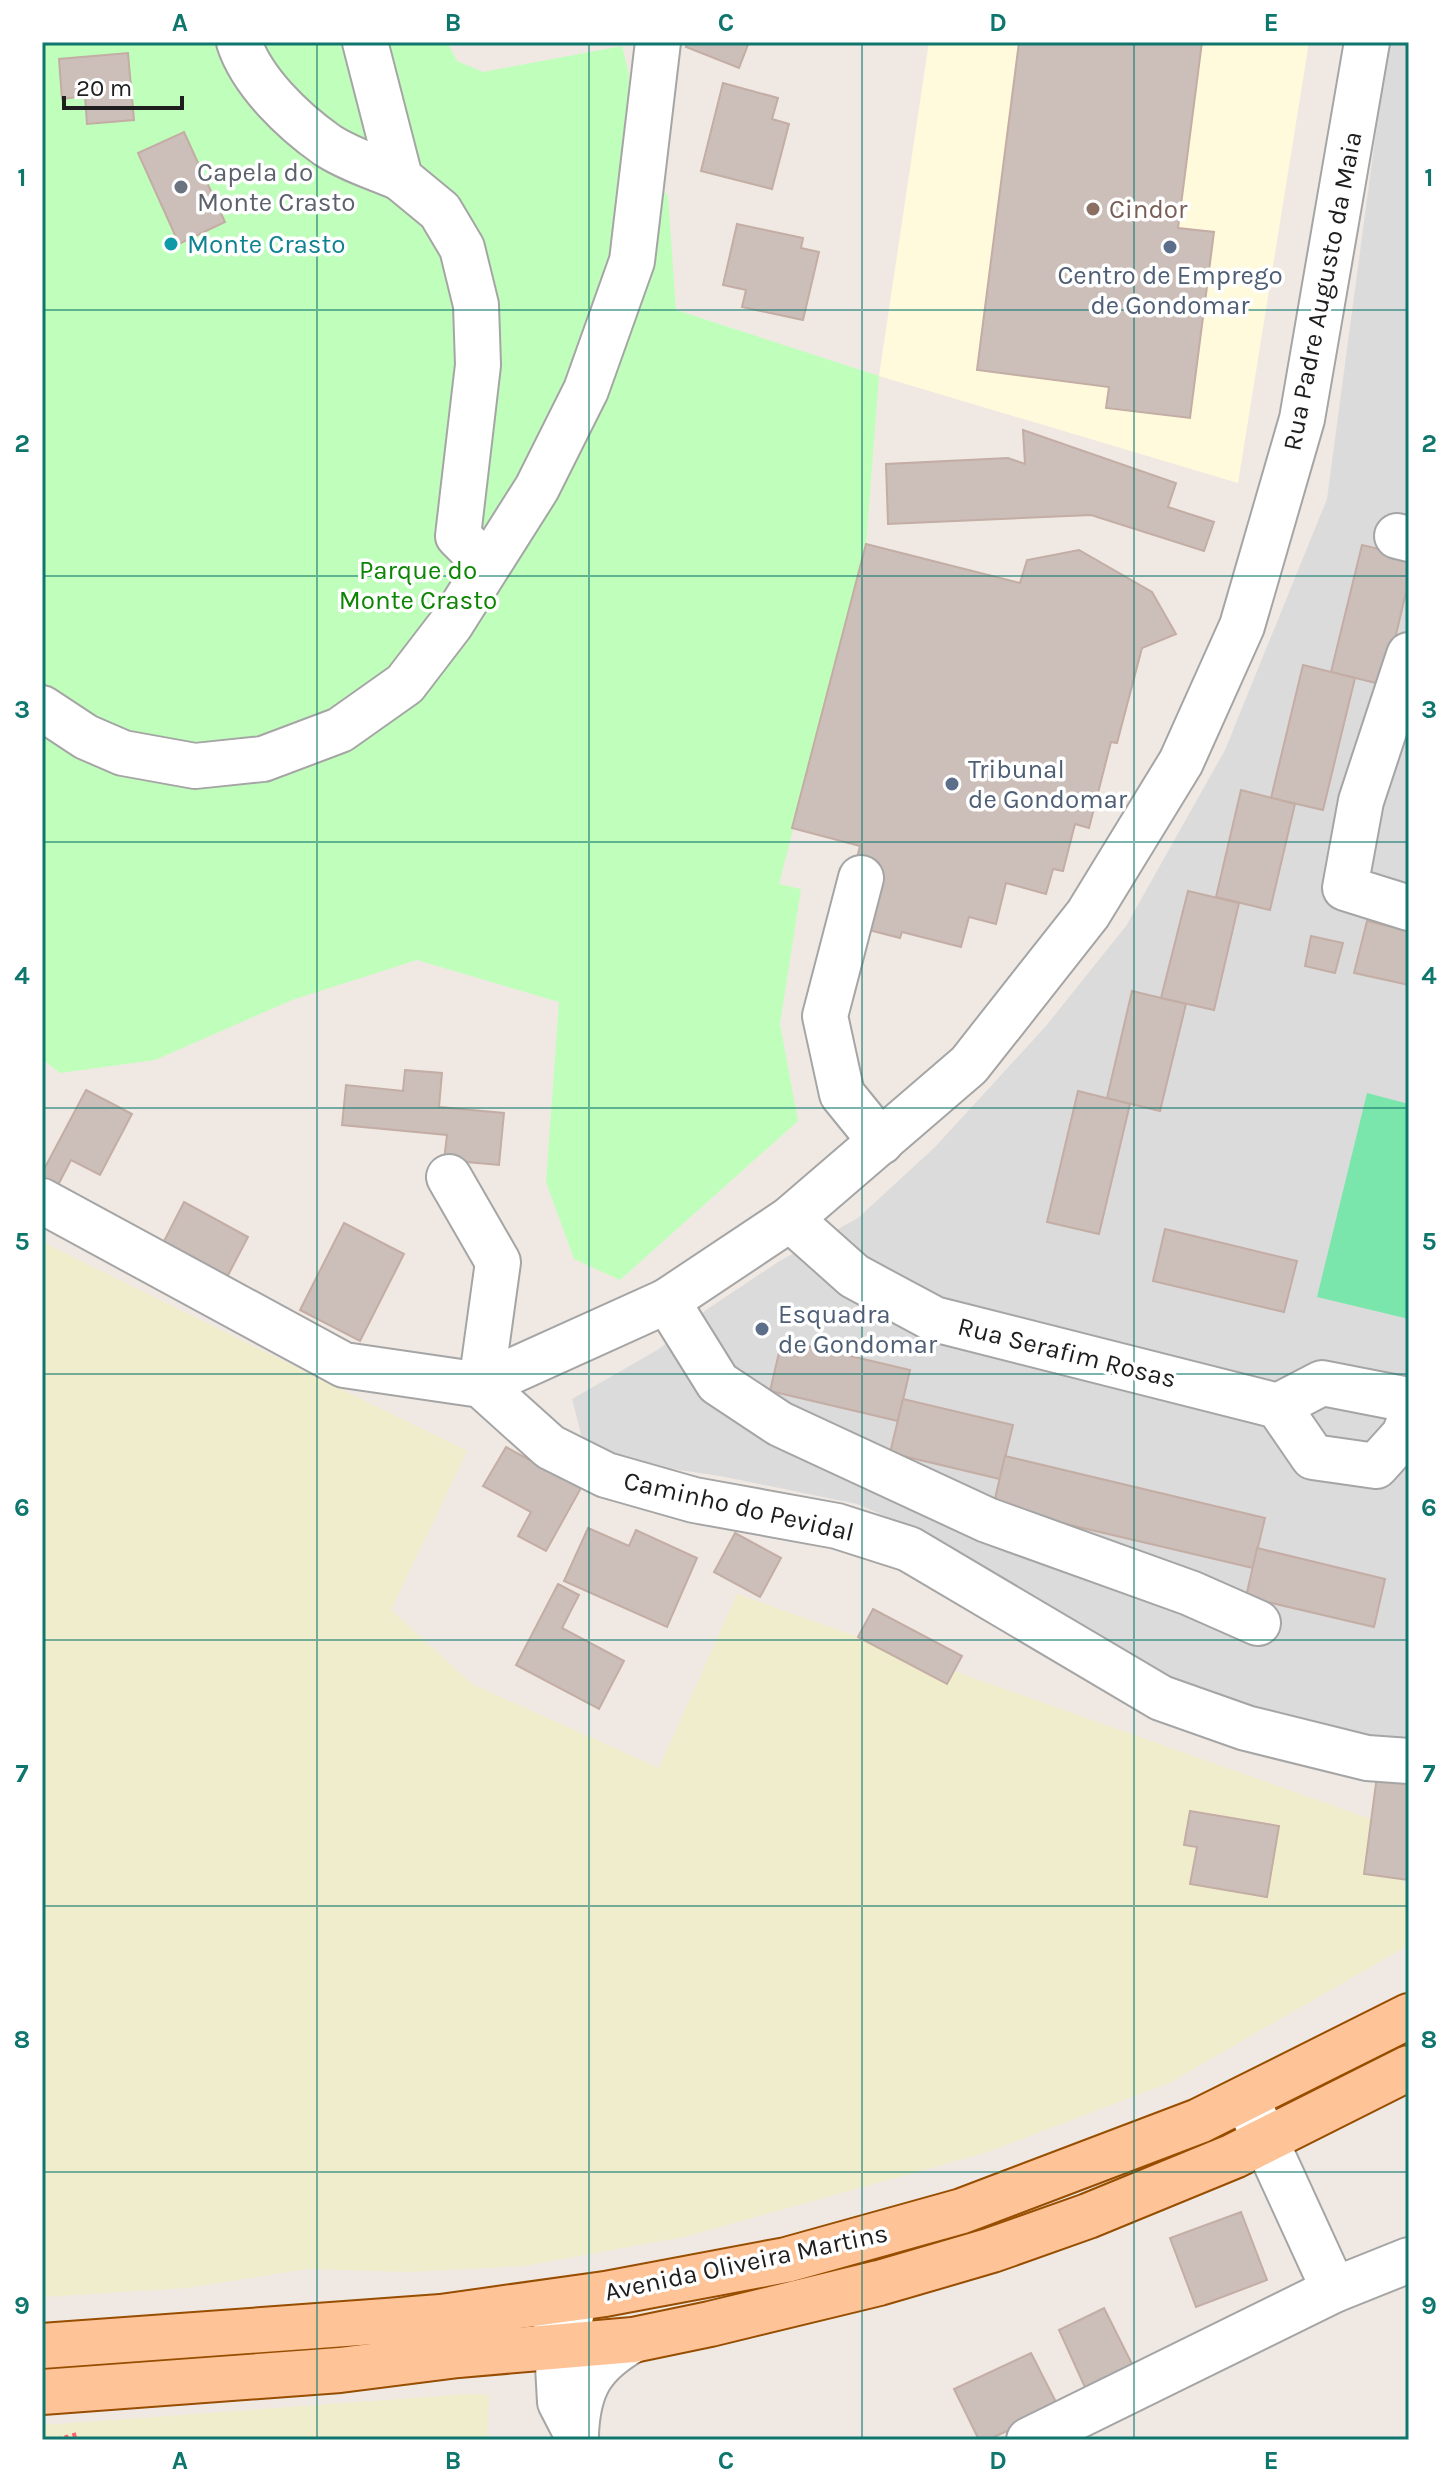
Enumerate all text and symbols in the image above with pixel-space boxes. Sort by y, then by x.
text: A [172,7,188,38]
text: B [445,7,461,38]
text: C [718,7,734,38]
text: D [989,7,1007,38]
text: E [1263,7,1279,38]
scale bar [64,60,182,110]
text: 20 m [76,74,132,102]
street label: Rua Padre Augusto da Maia [1276,129,1369,453]
place label: Capela do Monte Crasto [197,157,356,218]
text: 1 [17,162,27,193]
text: 1 [1424,162,1434,193]
marker: Capela do Monte Crasto [172,178,190,196]
place label: Cindor [1109,194,1188,225]
marker: Cindor [1084,200,1102,218]
place label: Monte Crasto [187,229,346,260]
marker: Monte Crasto [162,235,180,253]
marker: Centro de Emprego de Gondomar [1161,238,1179,256]
place label: Centro de Emprego de Gondomar [1057,260,1283,321]
text: 2 [14,428,30,459]
text: 2 [1421,428,1437,459]
park label: Parque do Monte Crasto [339,555,497,616]
text: 3 [14,694,30,725]
text: 3 [1421,694,1437,725]
place label: Tribunal de Gondomar [968,754,1128,815]
marker: Tribunal de Gondomar [943,775,961,793]
text: 4 [14,960,30,991]
text: 4 [1421,960,1437,991]
text: 5 [14,1226,30,1257]
text: 5 [1421,1226,1437,1257]
place label: Esquadra de Gondomar [778,1299,938,1360]
street label: Rua Serafim Rosas [955,1310,1179,1395]
marker: Esquadra de Gondomar [753,1320,771,1338]
street label: Caminho do Pevidal [621,1465,857,1548]
text: 6 [14,1492,30,1523]
text: 6 [1421,1492,1437,1523]
text: 7 [16,1758,29,1789]
text: 7 [1423,1758,1436,1789]
text: 8 [14,2024,30,2055]
text: 8 [1421,2024,1437,2055]
street label: Avenida Oliveira Martins [602,2217,890,2308]
text: 9 [14,2290,30,2321]
text: 9 [1421,2290,1437,2321]
text: A [172,2445,188,2476]
text: B [445,2445,461,2476]
text: C [718,2445,734,2476]
text: D [989,2445,1007,2476]
text: E [1263,2445,1279,2476]

